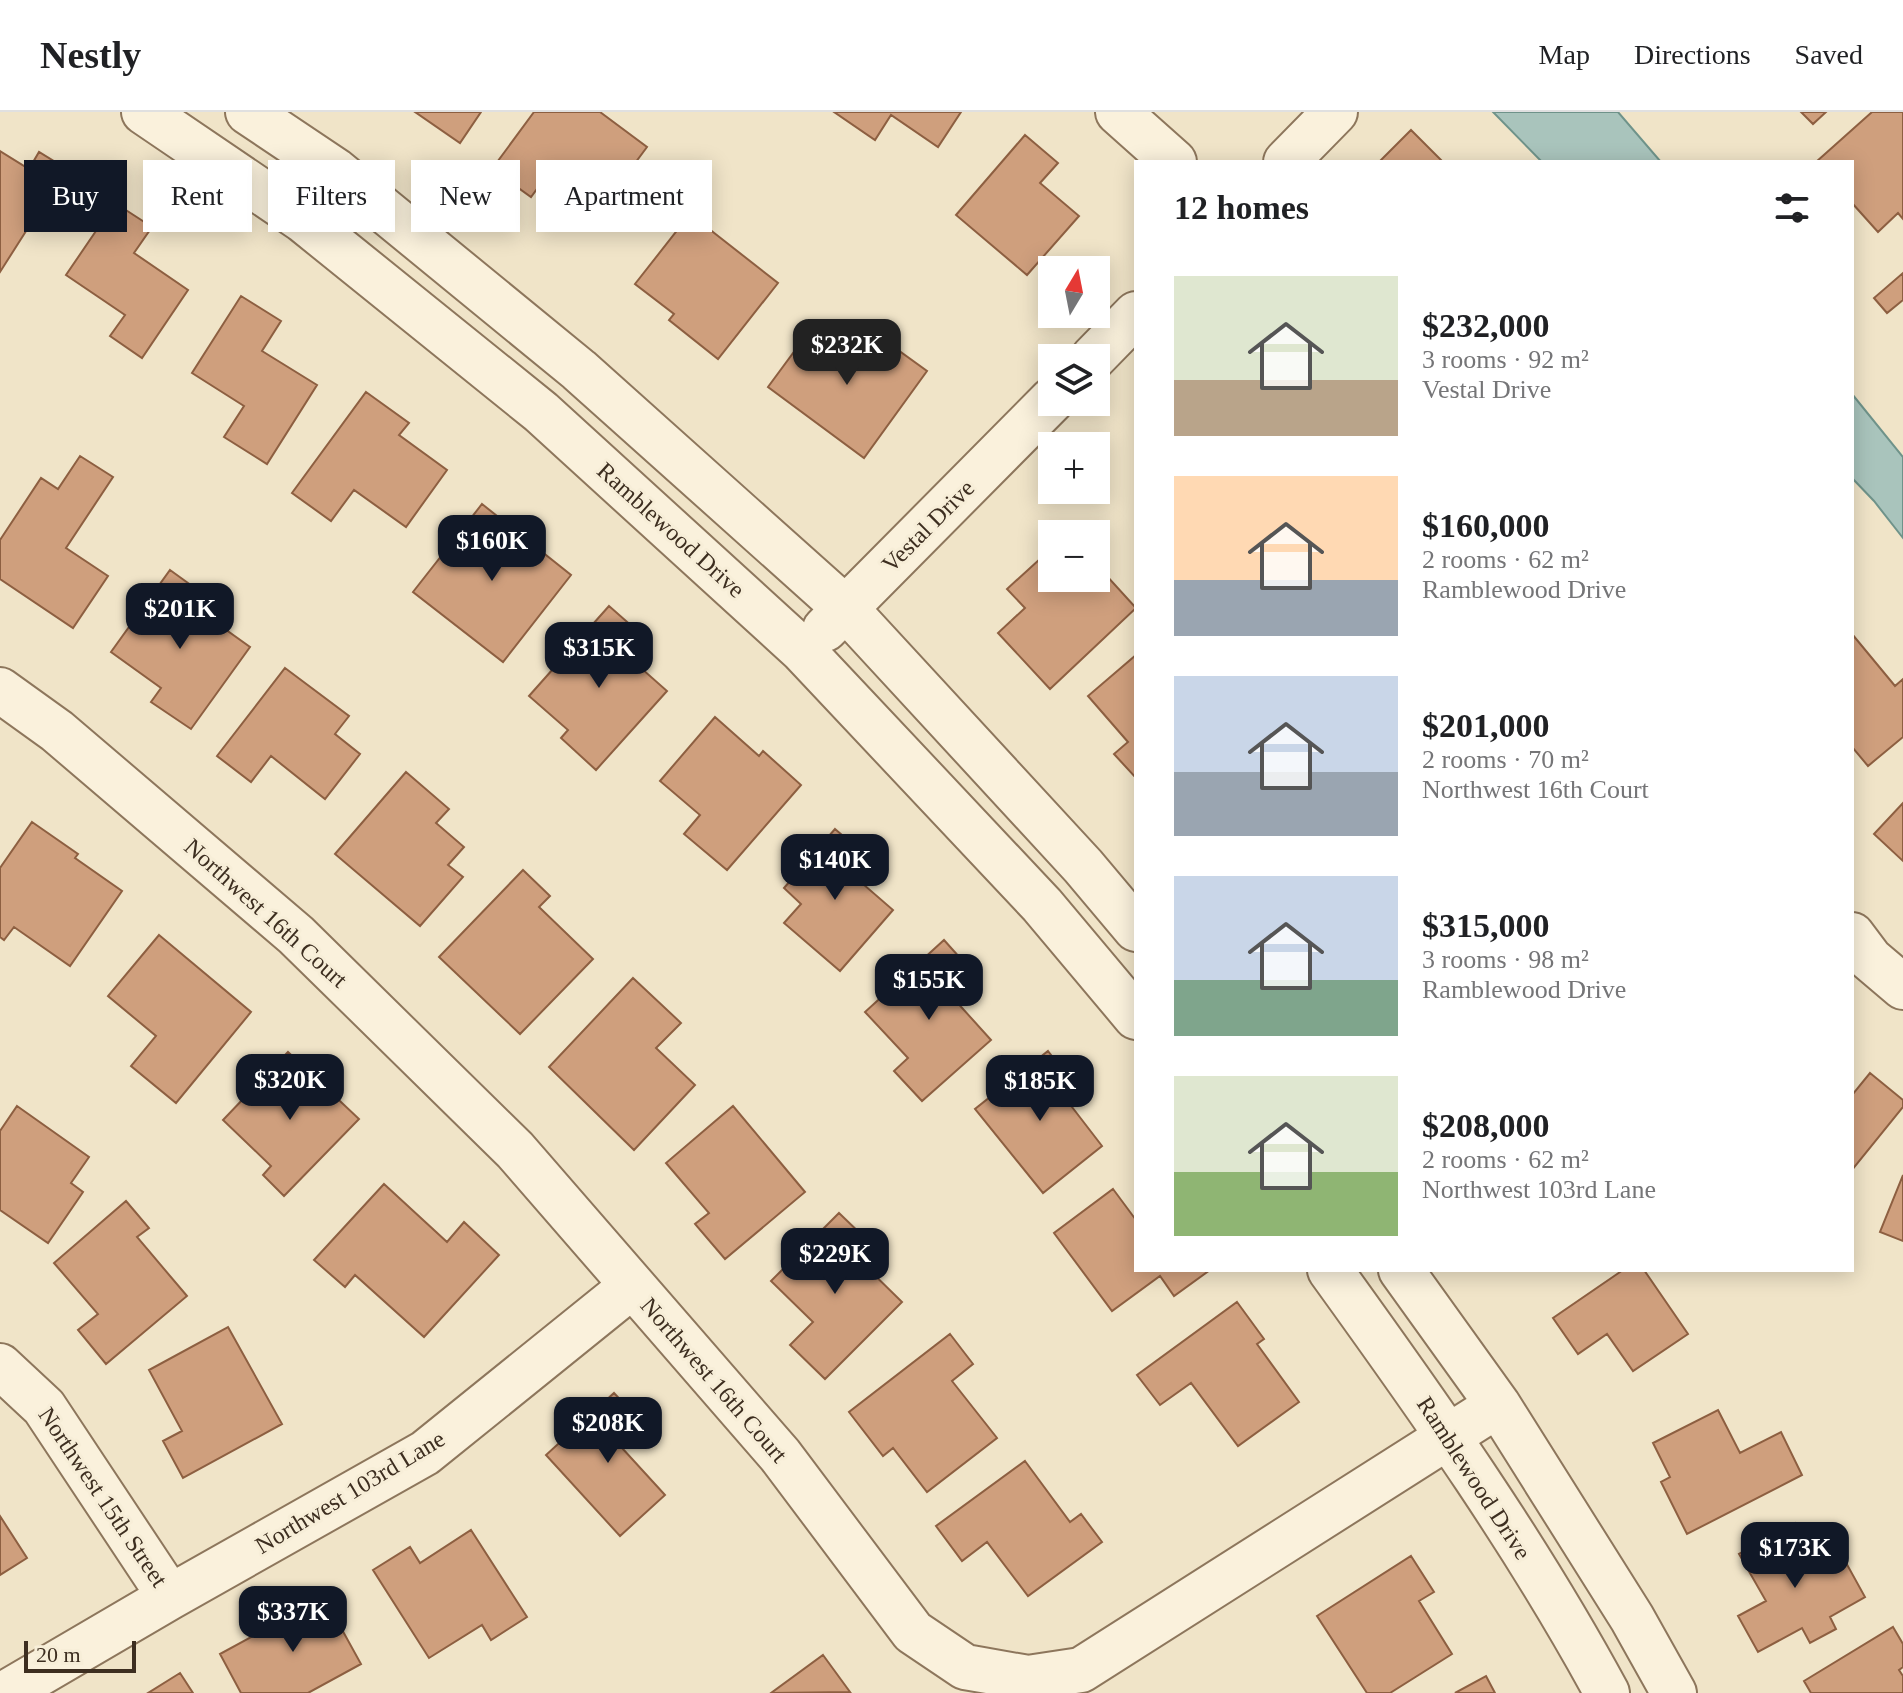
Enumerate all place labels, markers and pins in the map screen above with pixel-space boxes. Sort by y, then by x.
pin: $232K [791,319,903,387]
pin: $160K [436,515,548,583]
pin: $201K [124,583,236,651]
pin: $315K [543,622,655,690]
pin: $140K [779,834,891,902]
pin: $155K [873,954,985,1022]
pin: $320K [234,1054,346,1122]
pin: $185K [984,1055,1096,1123]
pin: $229K [779,1228,891,1296]
pin: $208K [552,1397,664,1465]
pin: $173K [1739,1522,1851,1590]
pin: $337K [237,1586,349,1654]

